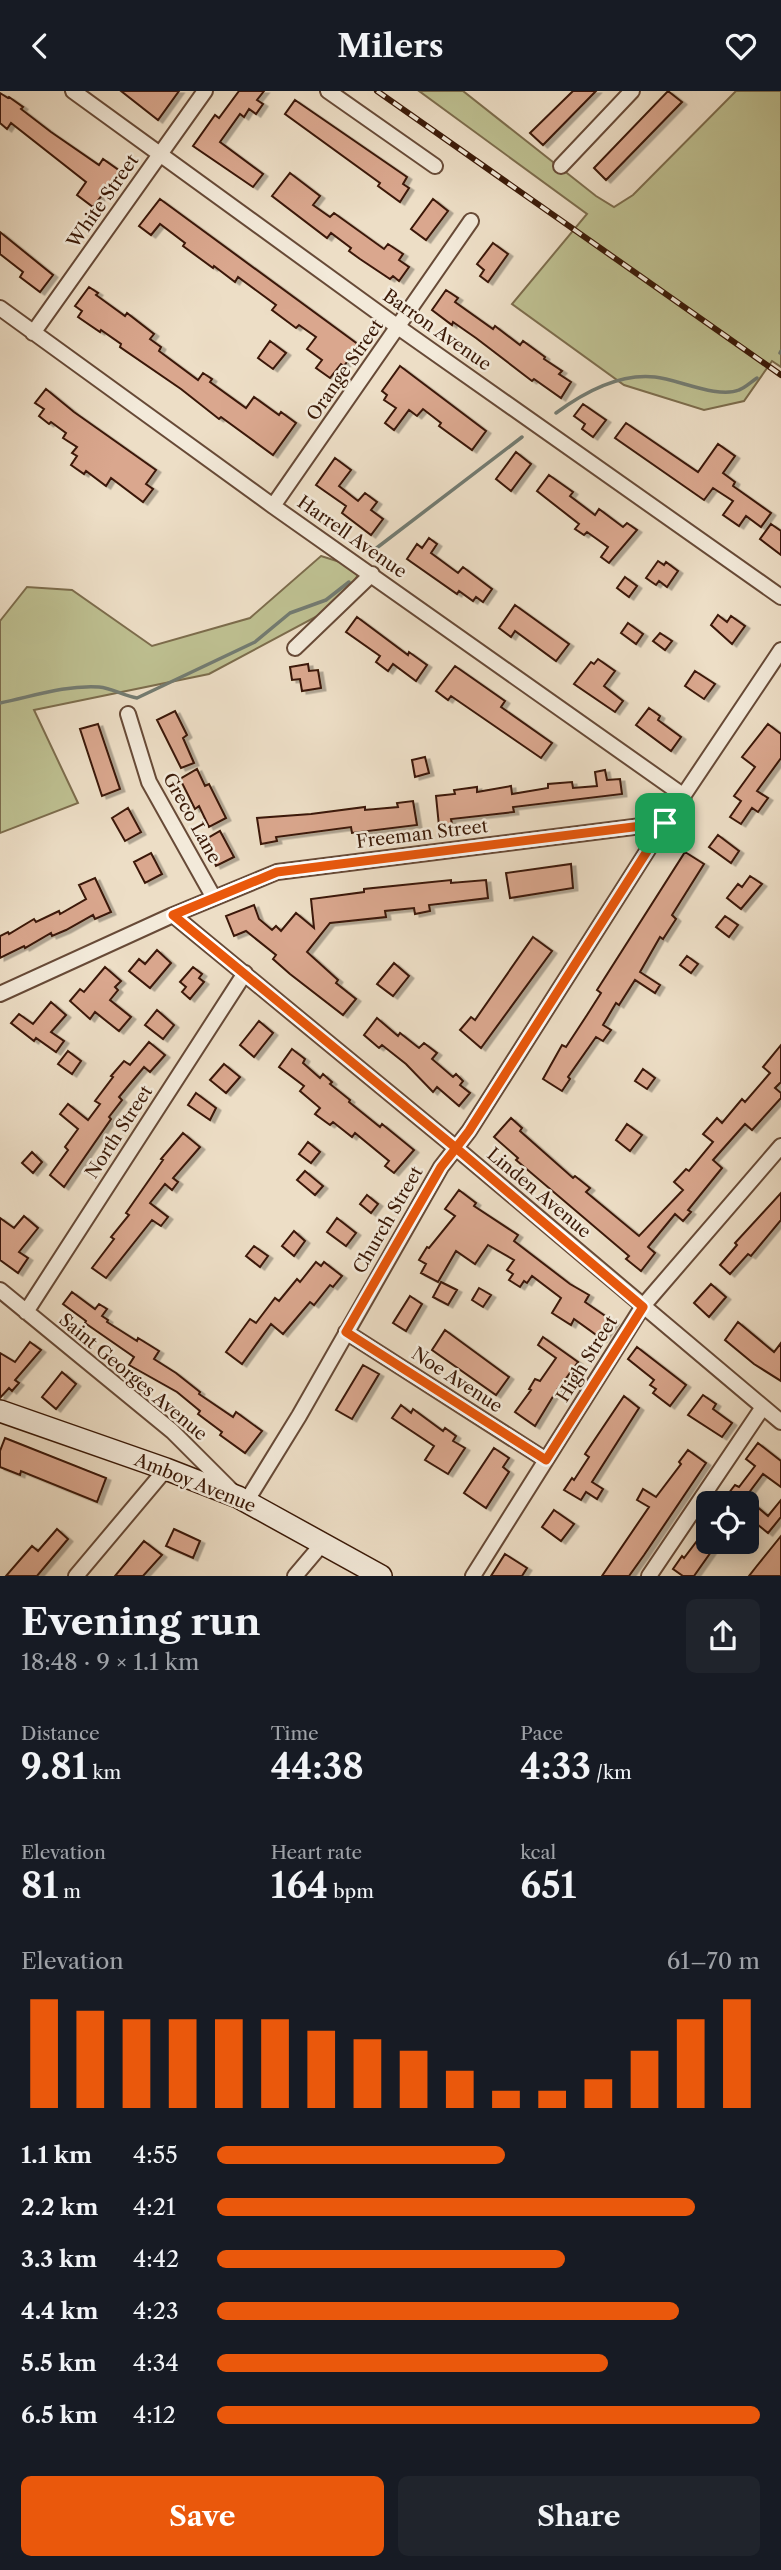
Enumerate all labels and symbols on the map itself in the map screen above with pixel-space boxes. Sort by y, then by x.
street label: White Street [62,149,144,253]
street label: Barron Avenue [379,284,495,376]
street label: Orange Street [302,315,388,425]
street label: Harrell Avenue [293,491,411,583]
street label: Greco Lane [158,769,226,867]
pin [635,793,695,853]
street label: Freeman Street [355,815,490,853]
street label: North Street [81,1081,158,1183]
street label: Linden Avenue [483,1143,595,1243]
street label: Church Street [348,1162,428,1278]
street label: Saint Georges Avenue [54,1309,212,1445]
street label: High Street [552,1311,622,1406]
street label: Noe Avenue [408,1343,506,1417]
street label: Amboy Avenue [130,1448,259,1517]

